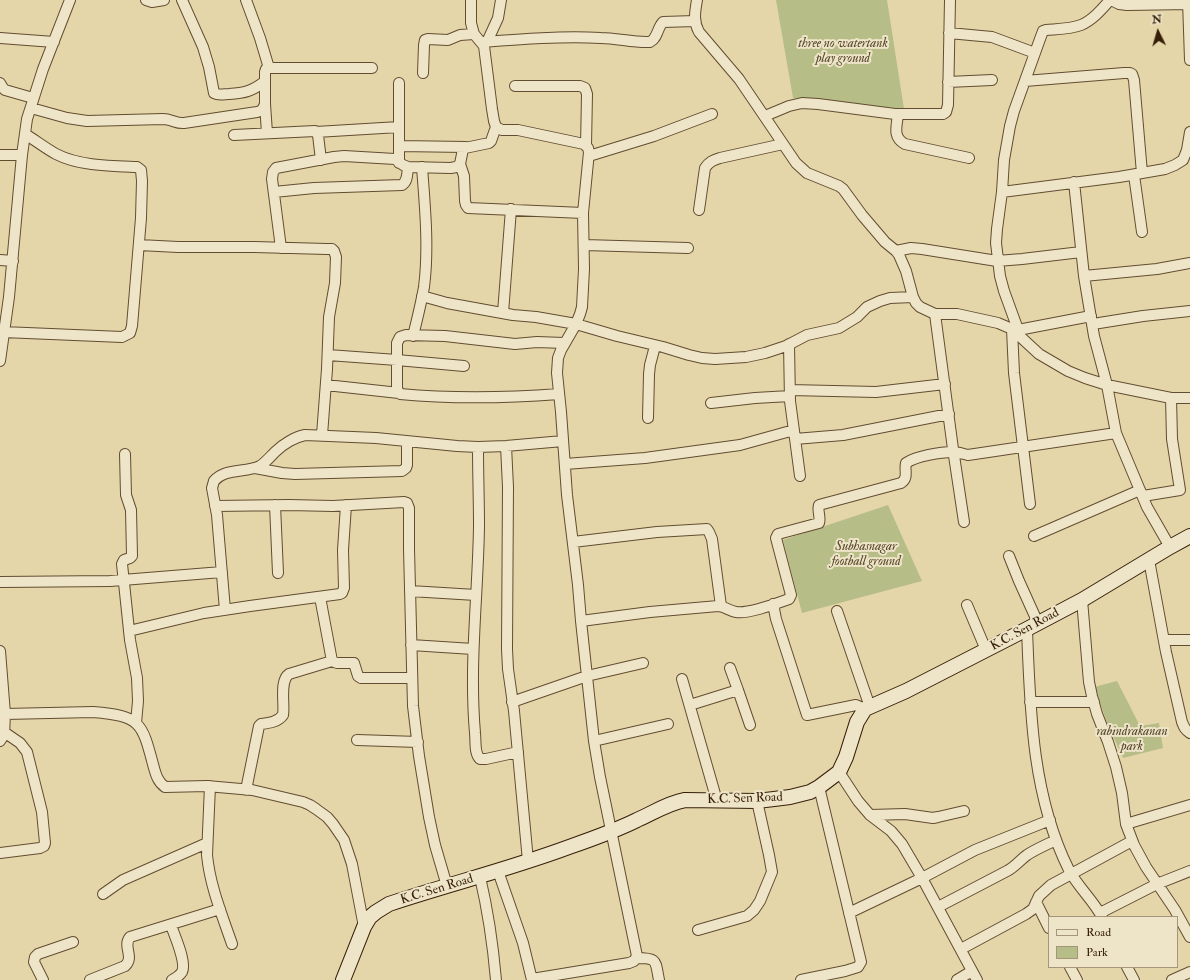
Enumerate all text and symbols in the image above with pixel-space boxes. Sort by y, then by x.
north arrow [1138,12,1178,52]
text: N [1151,13,1162,26]
park label: three no watertank play ground [798,36,888,67]
park label: Subhasnagar football ground [831,539,901,570]
street label: K.C. Sen Road [988,605,1062,655]
park label: rabindrakanan park [1096,724,1168,755]
street label: K.C. Sen Road [707,790,783,808]
street label: K.C. Sen Road [399,871,475,909]
legend [1048,916,1178,968]
text: Road [1086,925,1111,940]
text: Park [1086,945,1108,960]

